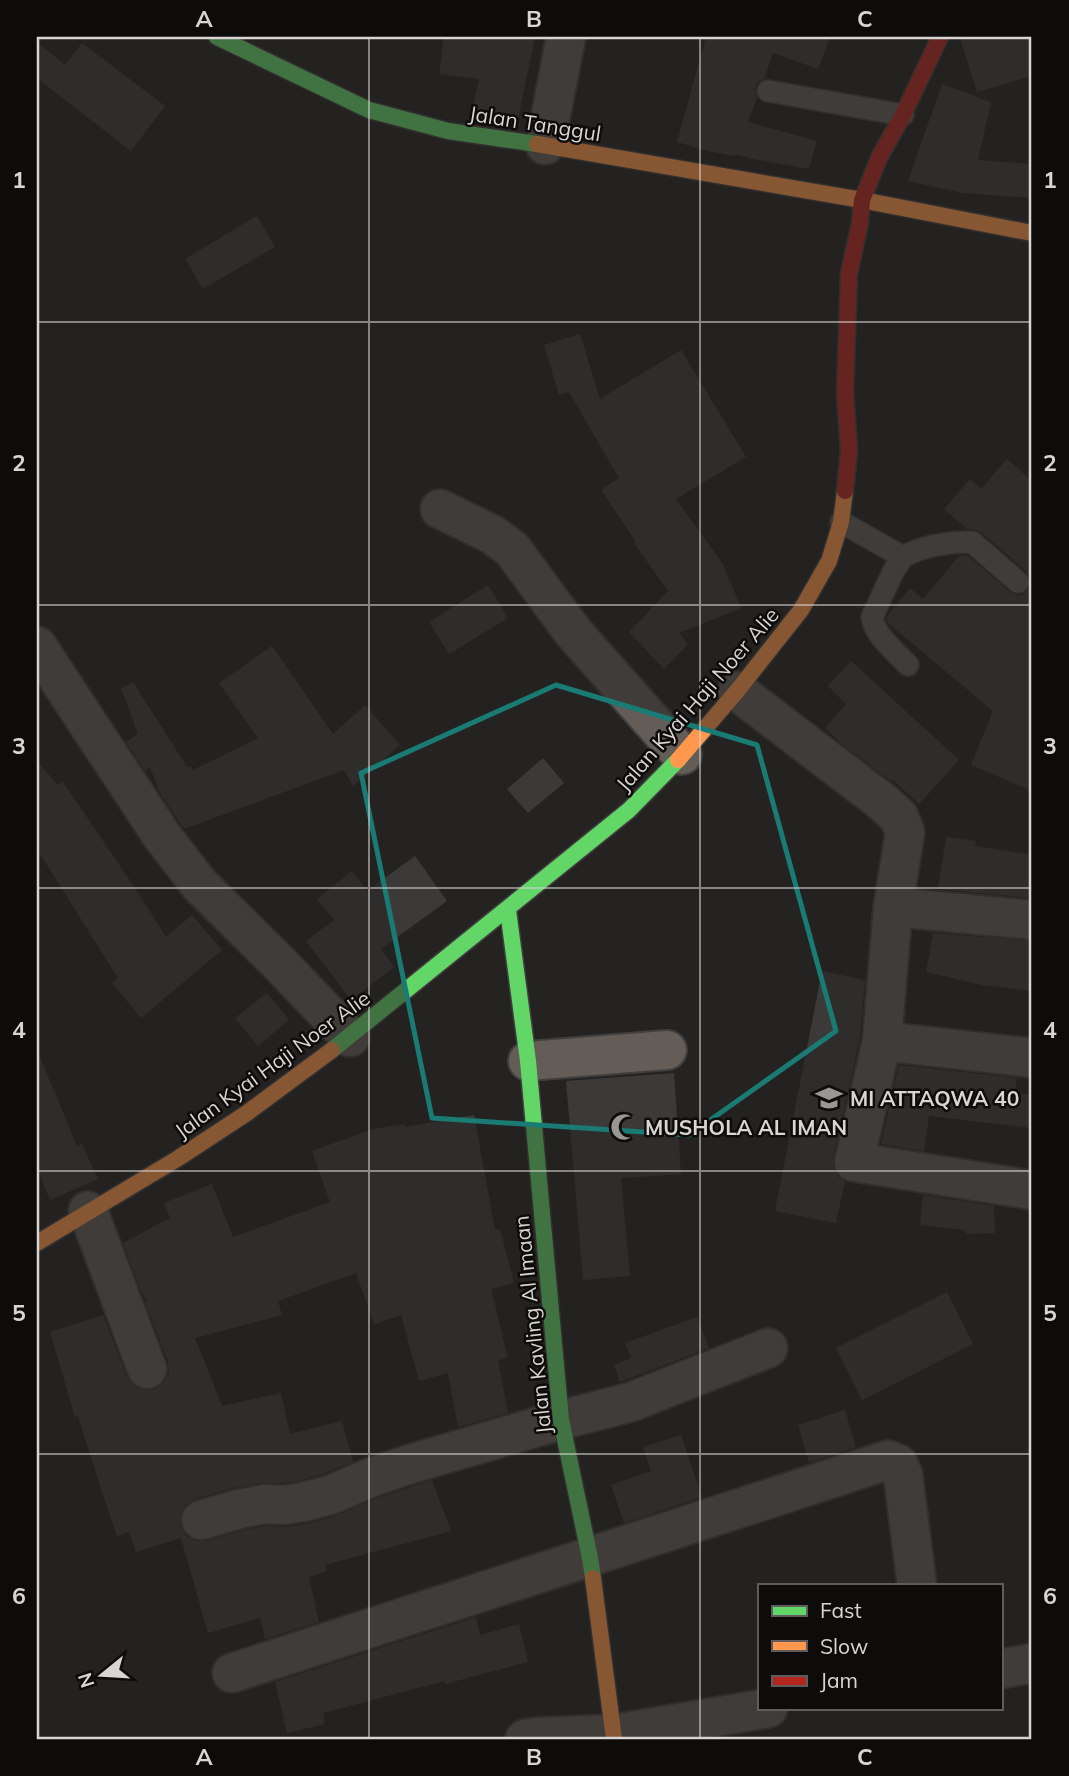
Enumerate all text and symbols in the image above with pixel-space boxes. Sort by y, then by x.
text: A [195,4,213,33]
text: B [526,4,542,33]
text: C [857,4,873,33]
street label: Jalan Tanggul [467,100,603,146]
text: 1 [12,165,26,194]
text: 1 [1043,165,1057,194]
text: 2 [12,448,26,477]
text: 2 [1043,448,1057,477]
street label: Jalan Kyai Haji Noer Alie [610,602,784,796]
text: 3 [12,731,26,760]
text: 3 [1043,731,1057,760]
street label: Jalan Kyai Haji Noer Alie [169,984,375,1144]
text: 4 [12,1015,26,1044]
text: 4 [1043,1015,1057,1044]
school or university icon: MI ATTAQWA 40 [814,1083,844,1113]
place label: MI ATTAQWA 40 [850,1085,1019,1111]
mosque icon: MUSHOLA AL IMAN [609,1112,639,1142]
place label: MUSHOLA AL IMAN [645,1114,847,1140]
street label: Jalan Kavling Al Imaan [508,1214,556,1436]
text: 5 [12,1298,26,1327]
text: 5 [1043,1298,1057,1327]
text: 6 [12,1581,26,1610]
text: 6 [1043,1581,1057,1610]
legend [758,1584,1002,1710]
text: Fast [820,1597,862,1623]
text: Slow [820,1633,868,1659]
north arrow [66,1640,136,1710]
text: Jam [820,1667,858,1693]
text: N [72,1670,99,1691]
text: A [195,1742,213,1771]
text: B [526,1742,542,1771]
text: C [857,1742,873,1771]

